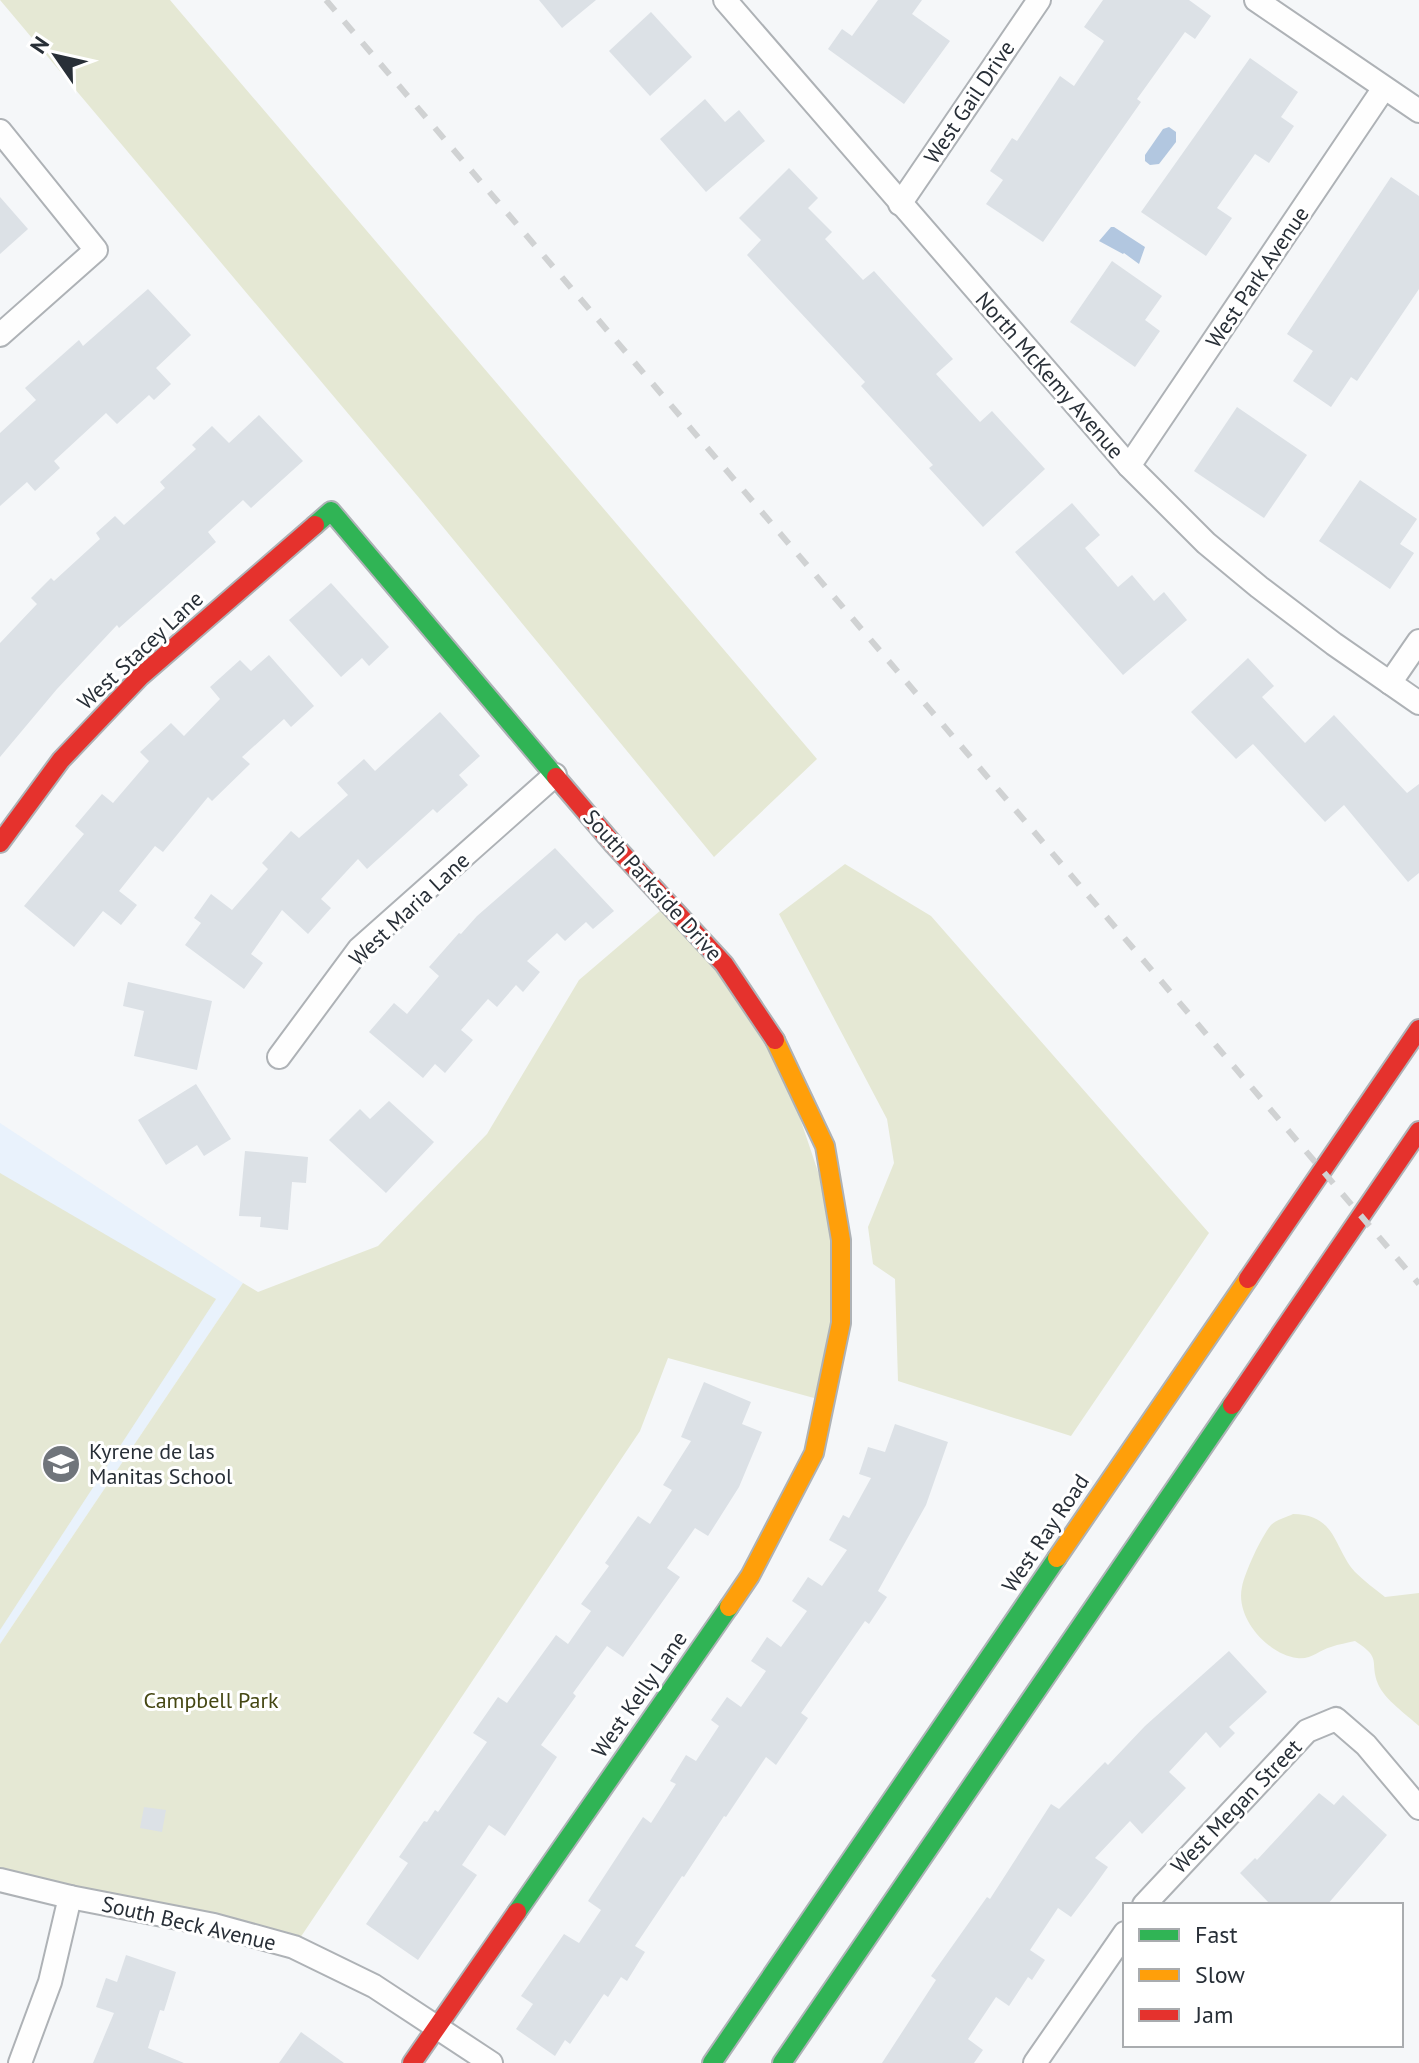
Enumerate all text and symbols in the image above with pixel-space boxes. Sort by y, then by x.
north arrow [16,16,96,96]
text: N [24,31,55,59]
street label: West Gail Drive [917,35,1021,169]
street label: West Park Avenue [1199,201,1315,353]
street label: North McKemy Avenue [970,286,1130,464]
street label: West Stacey Lane [71,585,209,715]
street label: South Parkside Drive [578,803,728,967]
street label: West Maria Lane [343,846,475,972]
place label: Kyrene de las Manitas School [89,1437,233,1490]
school or university icon: Kyrene de las Manitas School [40,1443,82,1485]
street label: West Ray Road [995,1468,1095,1598]
street label: West Kelly Lane [585,1625,693,1763]
park label: Campbell Park [143,1686,279,1714]
street label: West Megan Street [1165,1733,1308,1879]
street label: South Beck Avenue [99,1889,279,1957]
legend [1123,1903,1403,2047]
text: Fast [1195,1919,1238,1950]
text: Slow [1195,1959,1245,1990]
text: Jam [1194,1999,1233,2030]

